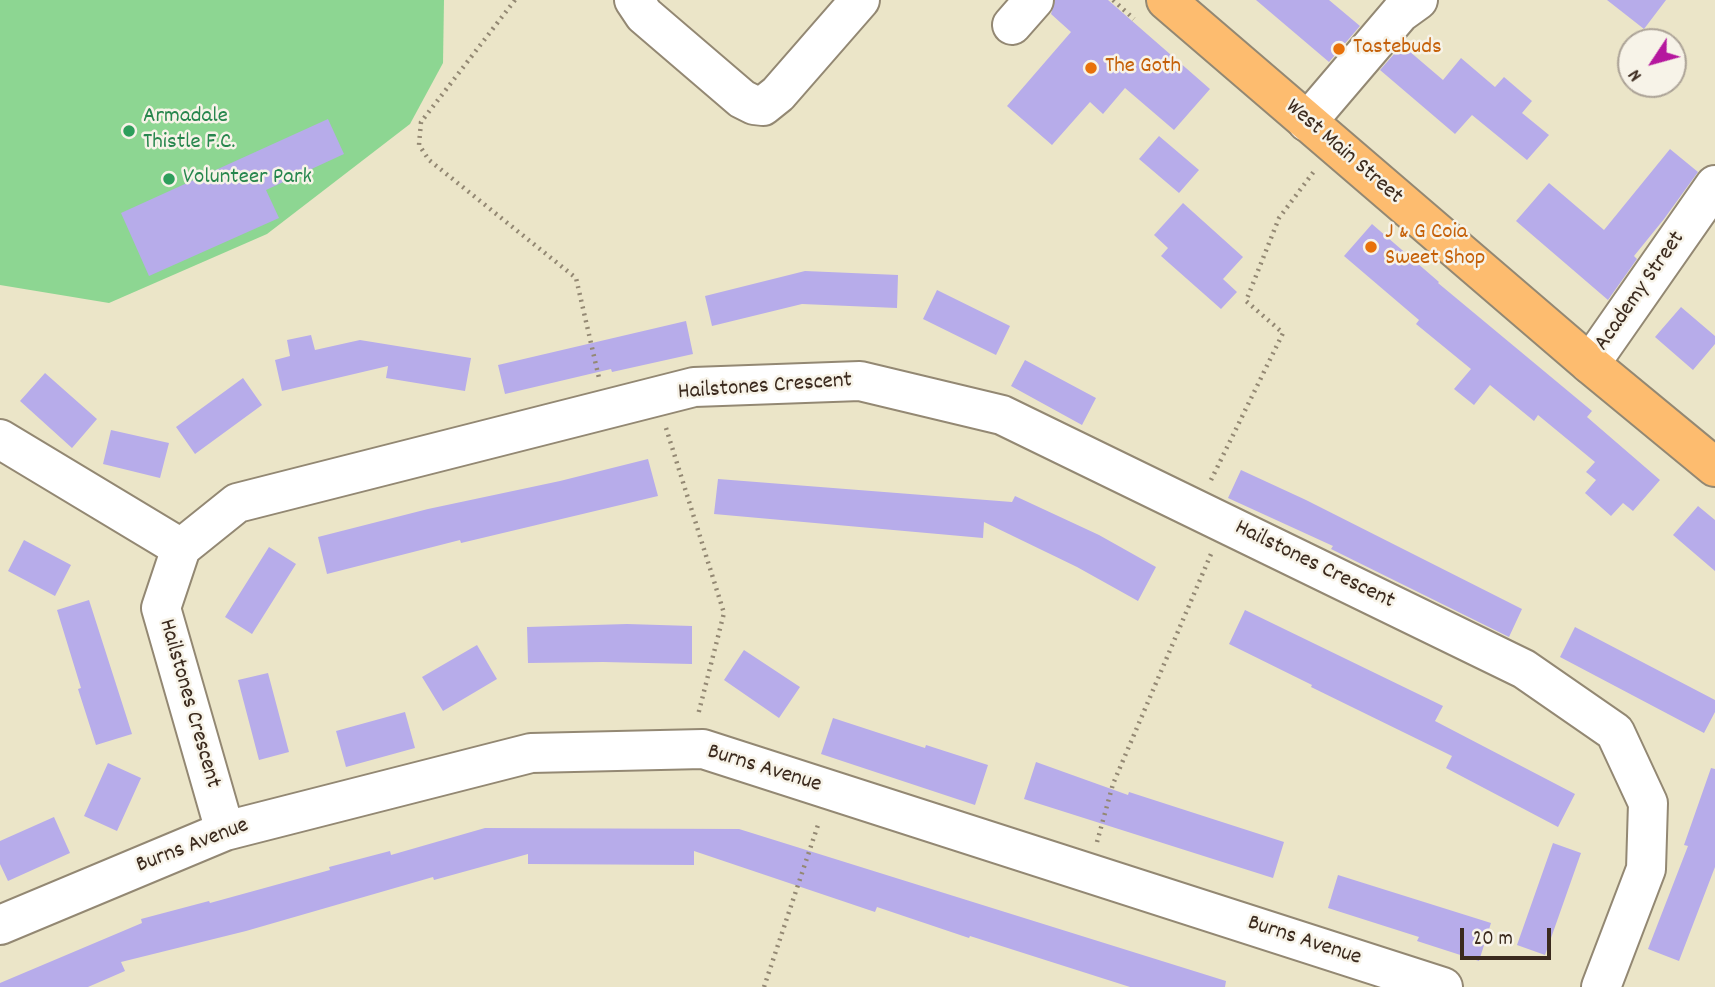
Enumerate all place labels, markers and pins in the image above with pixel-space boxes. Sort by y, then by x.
place label: Tastebuds [1353,35,1442,63]
marker: Tastebuds [1331,41,1347,57]
place label: The Goth [1105,54,1181,82]
marker: The Goth [1083,60,1099,76]
place label: Armadale Thistle F.C. [143,104,235,158]
marker: Armadale Thistle F.C. [121,123,137,139]
place label: Volunteer Park [183,165,312,193]
marker: Volunteer Park [161,171,177,187]
place label: J & G Coia Sweet Shop [1385,220,1485,274]
marker: J & G Coia Sweet Shop [1363,239,1379,255]

